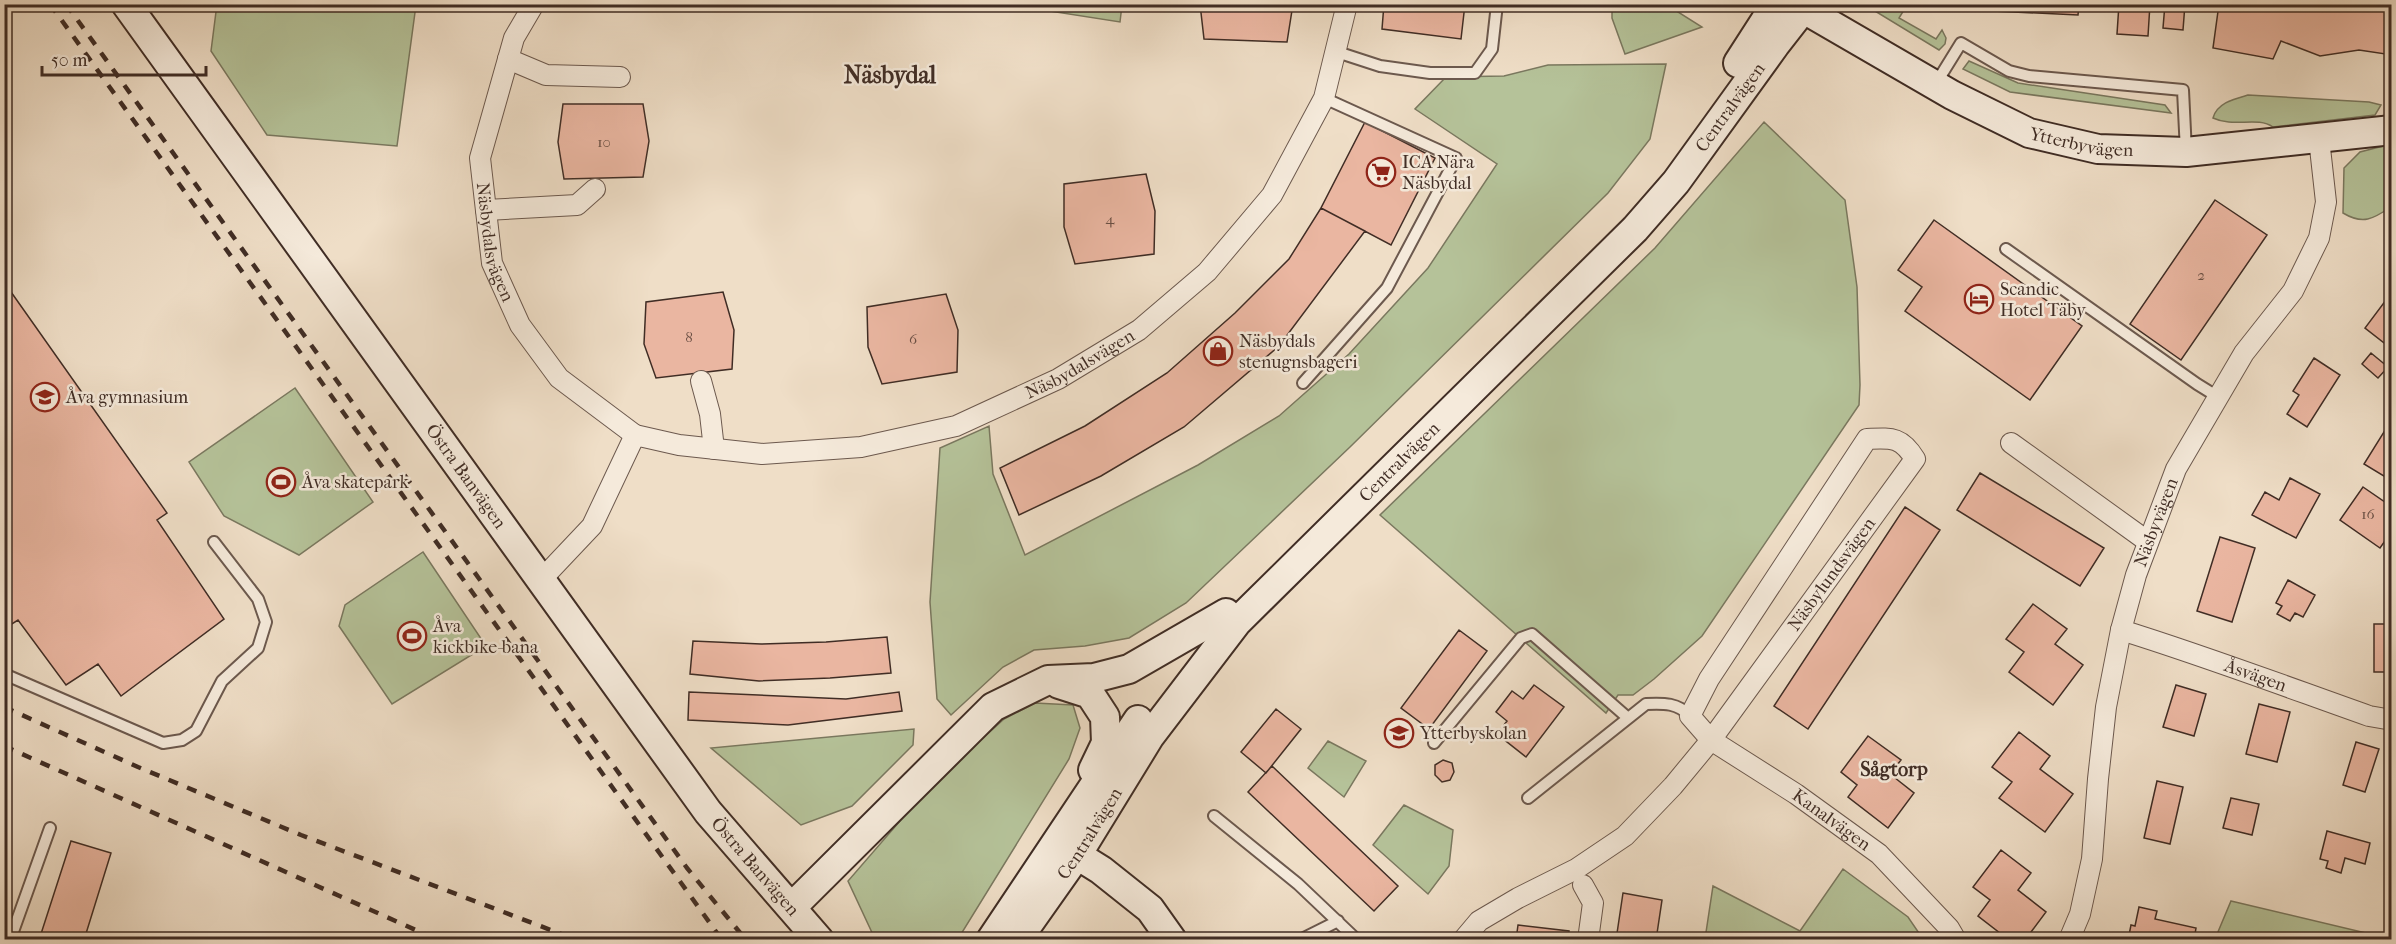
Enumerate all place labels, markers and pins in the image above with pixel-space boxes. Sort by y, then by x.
place label: ICA Nära Näsbydal [1402,152,1475,194]
supermarket icon: ICA Nära Näsbydal [1365,156,1397,188]
place label: Scandic Hotel Täby [2000,279,2087,321]
hotel icon: Scandic Hotel Täby [1963,283,1995,315]
place label: Näsbydals stenugnsbageri [1239,331,1358,373]
shop icon: Näsbydals stenugnsbageri [1202,335,1234,367]
school or university icon: Åva gymnasium [29,381,61,413]
place label: Åva gymnasium [65,386,188,408]
sports icon: Åva skatepark [265,466,297,498]
place label: Åva skatepark [301,471,409,493]
place label: Åva kickbike-bana [432,615,539,658]
sports icon: Åva kickbike-bana [396,620,428,652]
school or university icon: Ytterbyskolan [1383,717,1415,749]
place label: Ytterbyskolan [1419,723,1528,744]

